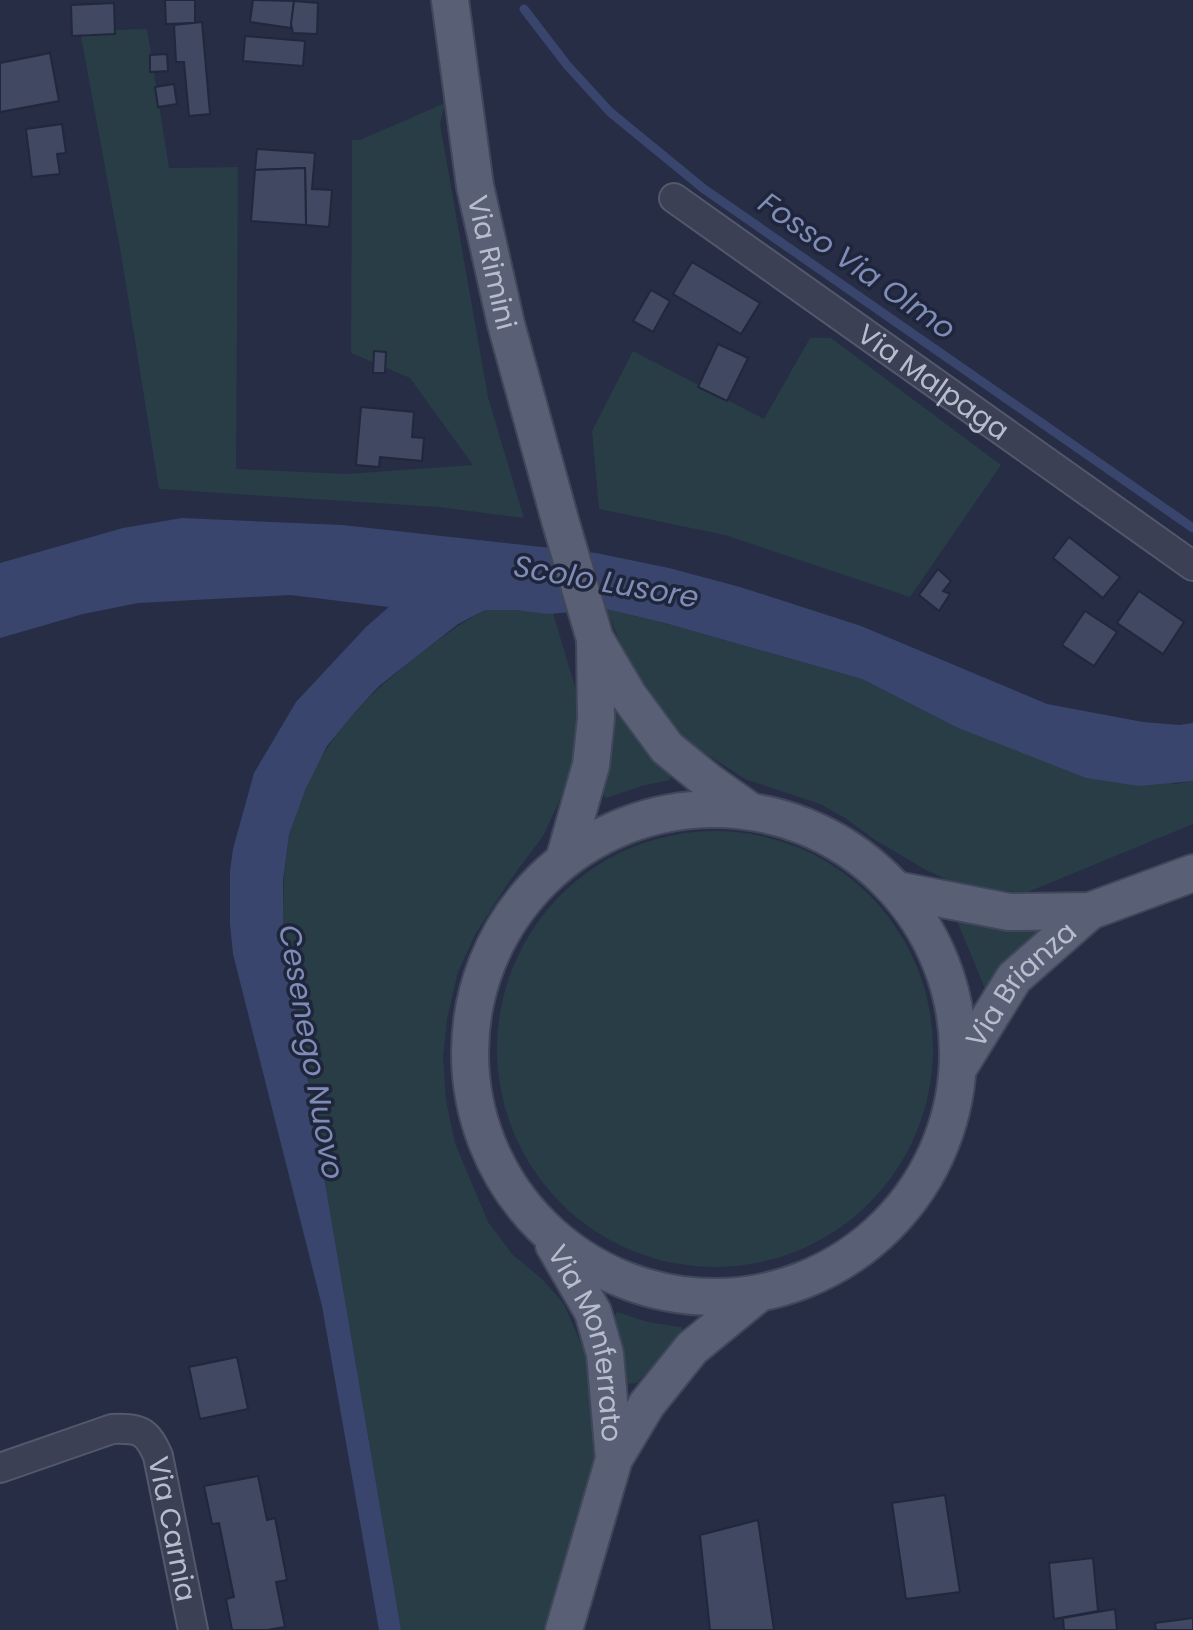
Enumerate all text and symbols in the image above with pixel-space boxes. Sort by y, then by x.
water label: Fosso Via Olmo [750,182,965,350]
street label: Via Rimini [458,192,526,334]
street label: Via Malpaga [849,315,1017,450]
water label: Scolo Lusore [510,544,702,619]
street label: Via Brianza [957,913,1085,1055]
water label: Cesenego Nuovo [268,921,355,1183]
street label: Via Monferrato [538,1238,631,1444]
street label: Via Carnia [139,1453,206,1605]

